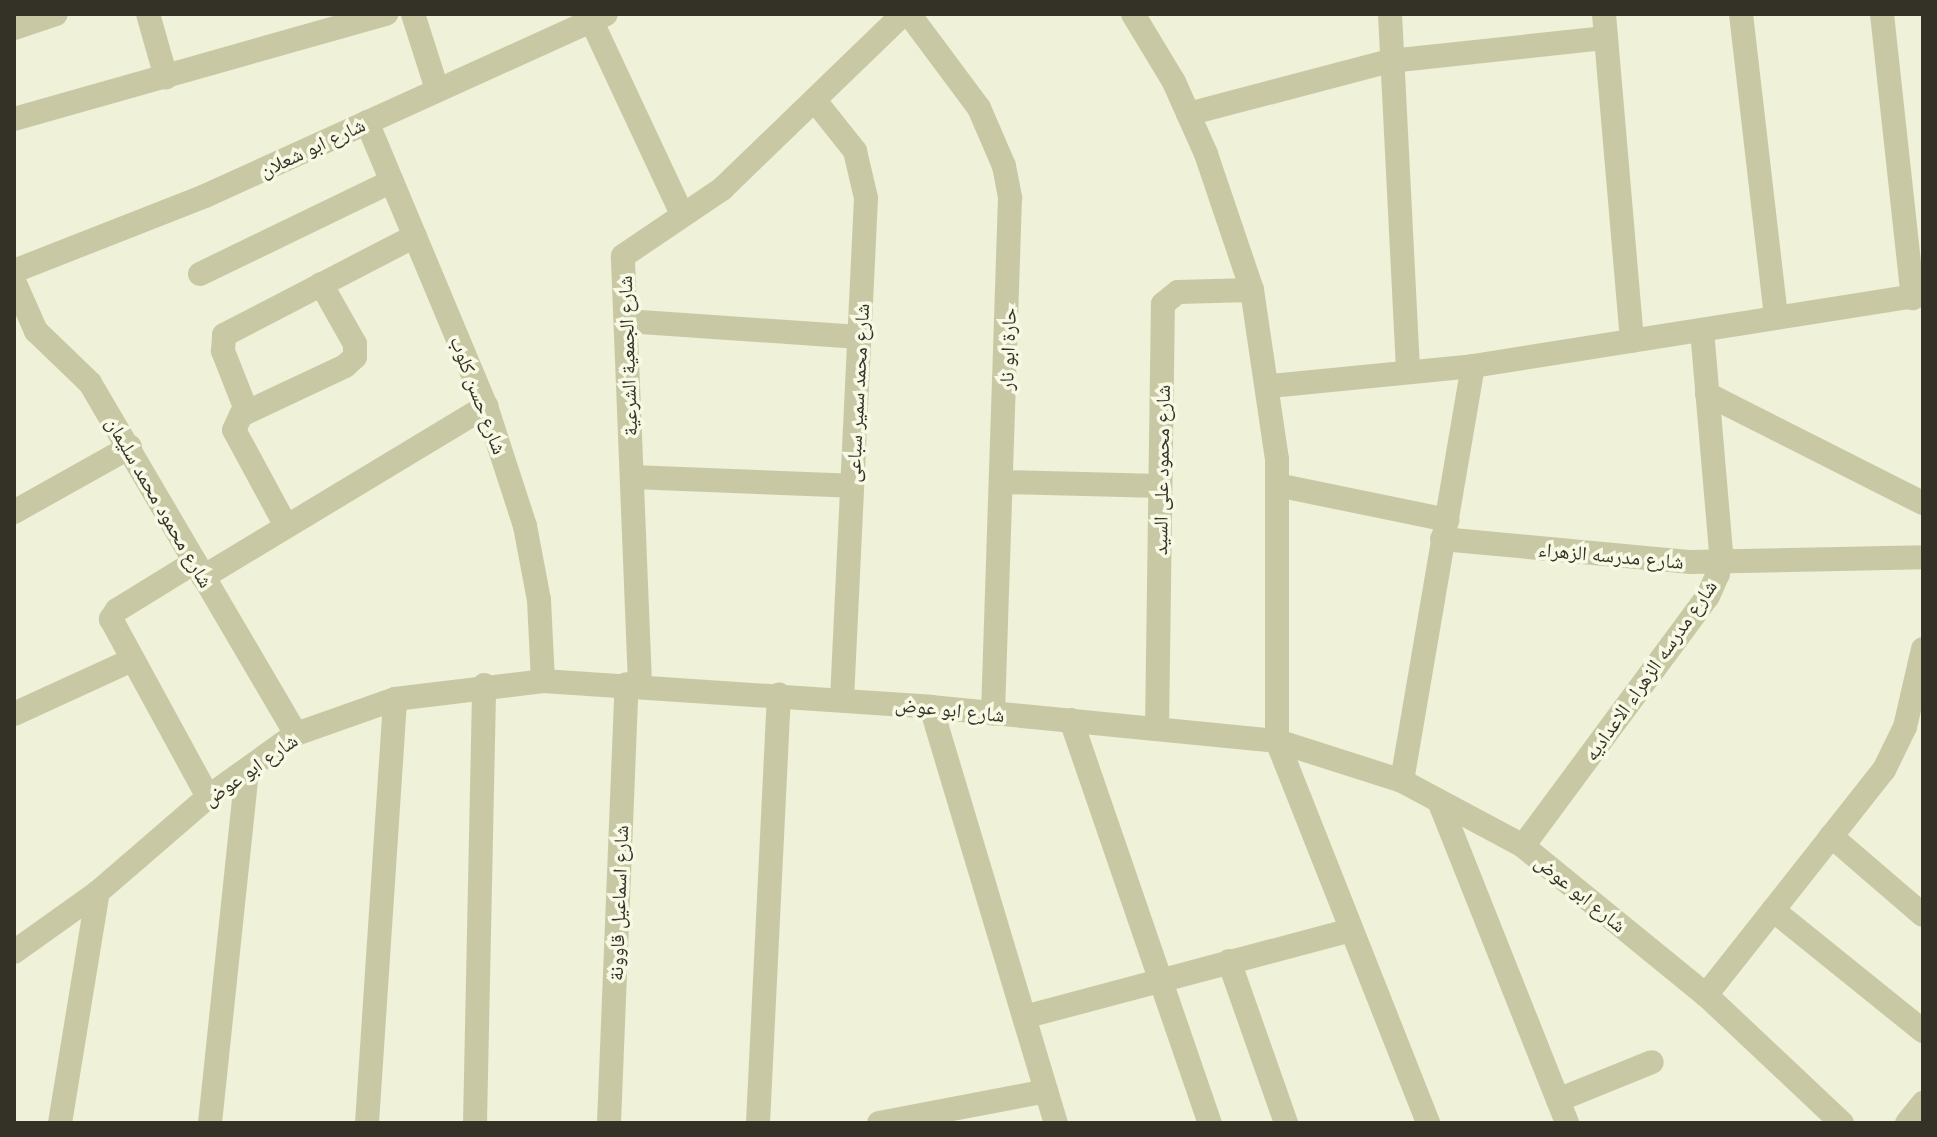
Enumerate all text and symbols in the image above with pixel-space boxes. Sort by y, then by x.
street label: شارع ابو شعلان [255,112,369,182]
street label: شارع الجمعية الشرعية [612,275,642,437]
street label: شارع محمد سمير سباعى [840,303,874,483]
street label: حارة ابو نار [994,307,1020,391]
street label: شارع حسن كلوب [445,333,513,457]
street label: شارع محمود على السيد [1148,385,1174,555]
street label: شارع محمود محمد سليمان [101,412,219,592]
street label: شارع مدرسه الزهراء [1537,537,1685,573]
street label: شارع مدرسه الزهراء الاعداديه [1578,575,1722,765]
street label: شارع ابو عوض [894,691,1006,727]
street label: شارع ابو عوض [198,728,302,810]
street label: شارع اسماعيل قاوونة [603,825,633,981]
street label: شارع ابو عوض [1531,849,1631,937]

